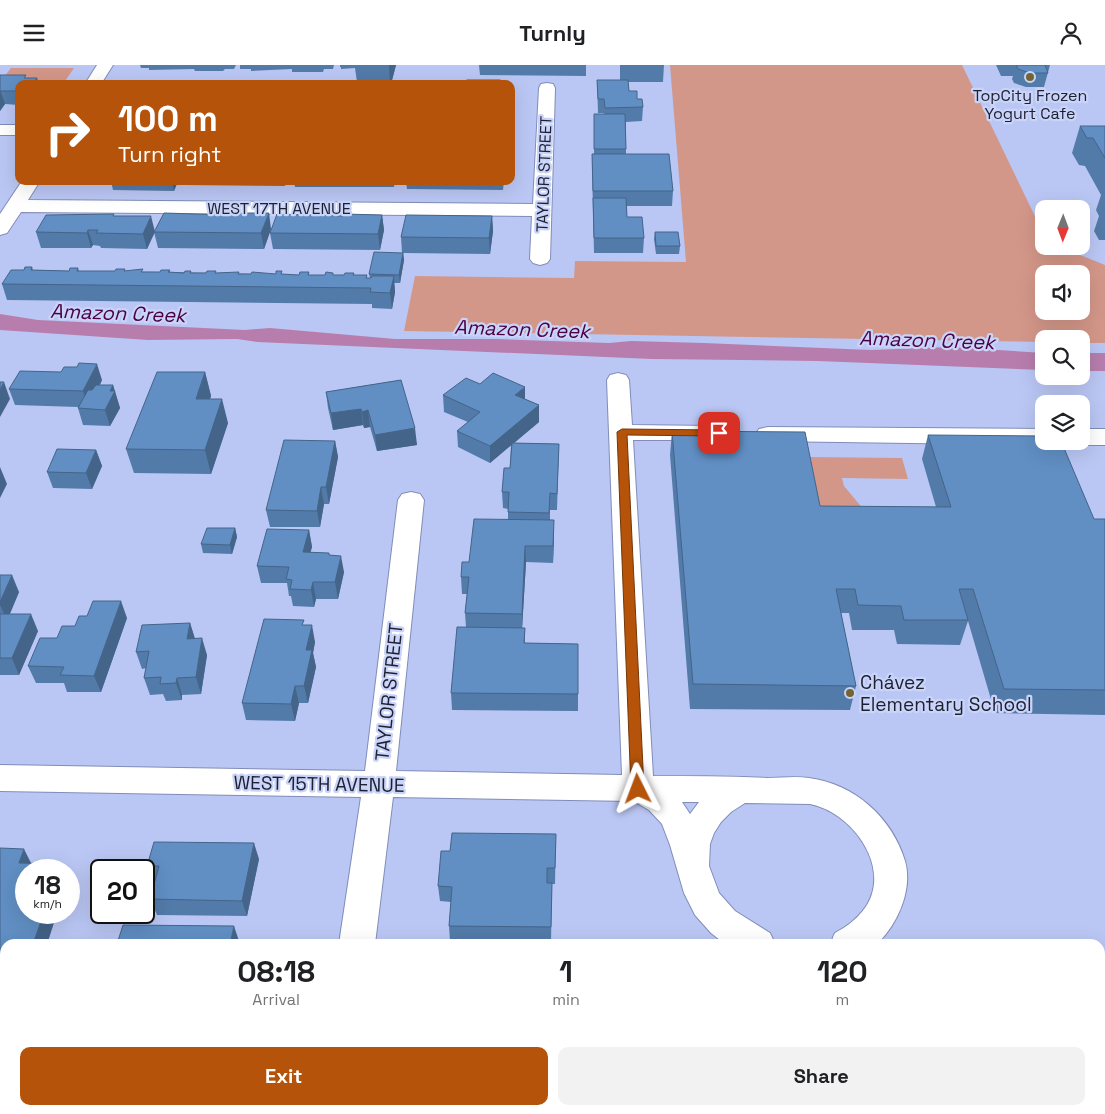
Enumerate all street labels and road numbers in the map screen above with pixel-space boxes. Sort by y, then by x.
street label: TAYLOR STREET [531,115,557,233]
street label: WEST 17TH AVENUE [207,198,351,219]
street label: TAYLOR STREET [369,622,409,762]
street label: WEST 15TH AVENUE [233,770,405,798]

